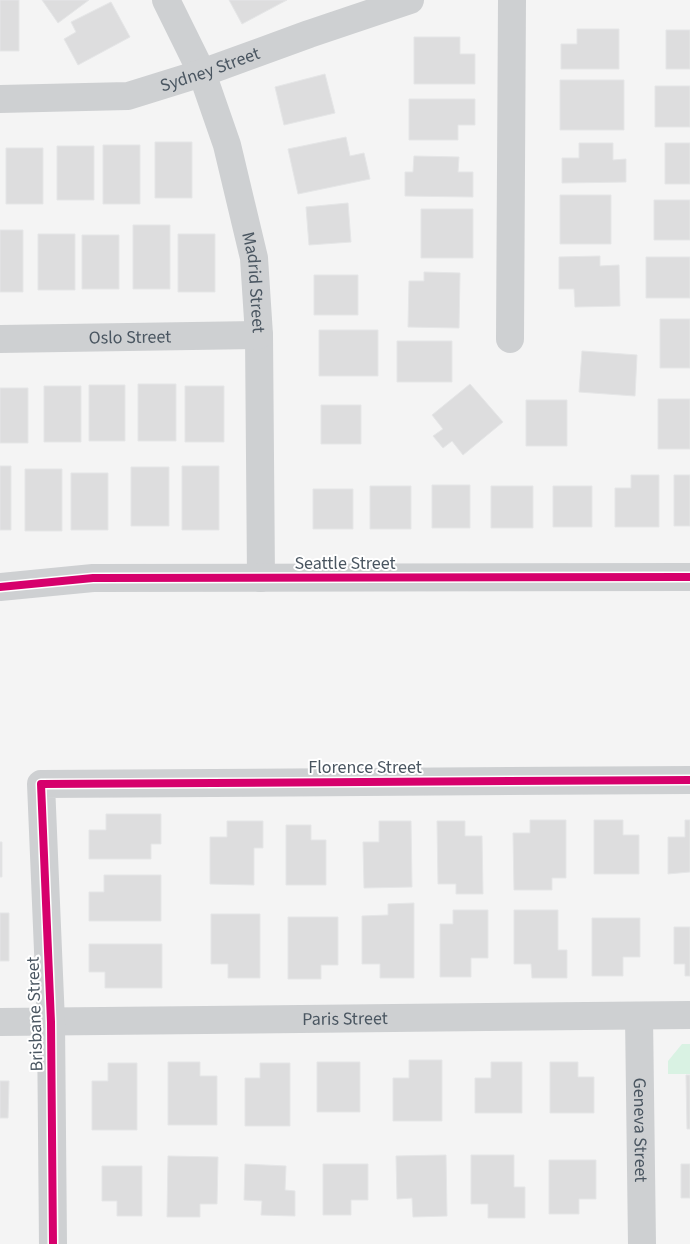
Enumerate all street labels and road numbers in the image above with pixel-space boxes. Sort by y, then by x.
street label: Sydney Street [157,41,263,98]
street label: Madrid Street [236,229,271,334]
street label: Oslo Street [88,324,171,350]
street label: Seattle Street [294,551,396,576]
street label: Florence Street [308,755,422,780]
street label: Brisbane Street [21,956,49,1072]
street label: Paris Street [302,1006,388,1031]
street label: Geneva Street [627,1077,654,1183]

